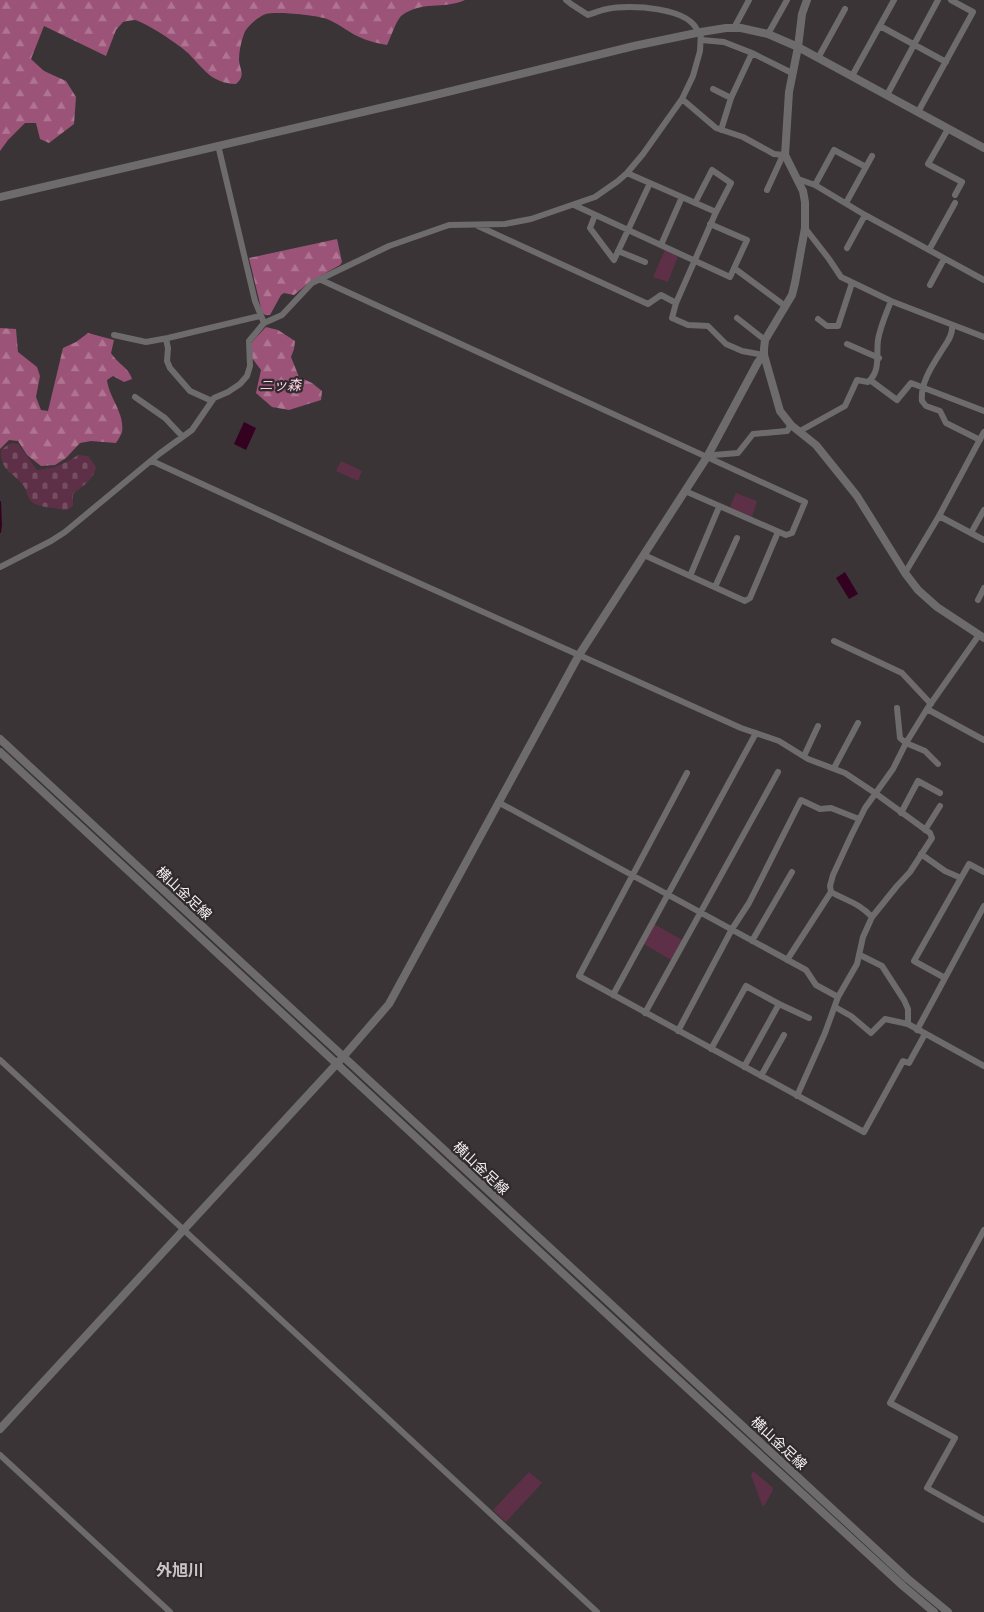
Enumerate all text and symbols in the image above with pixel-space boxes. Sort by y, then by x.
park label: ニッ森 [259,375,303,394]
street label: 横山金足線 [152,862,216,923]
street label: 横山金足線 [449,1137,513,1198]
street label: 横山金足線 [747,1412,811,1473]
district label: 外旭川 [156,1559,204,1580]

